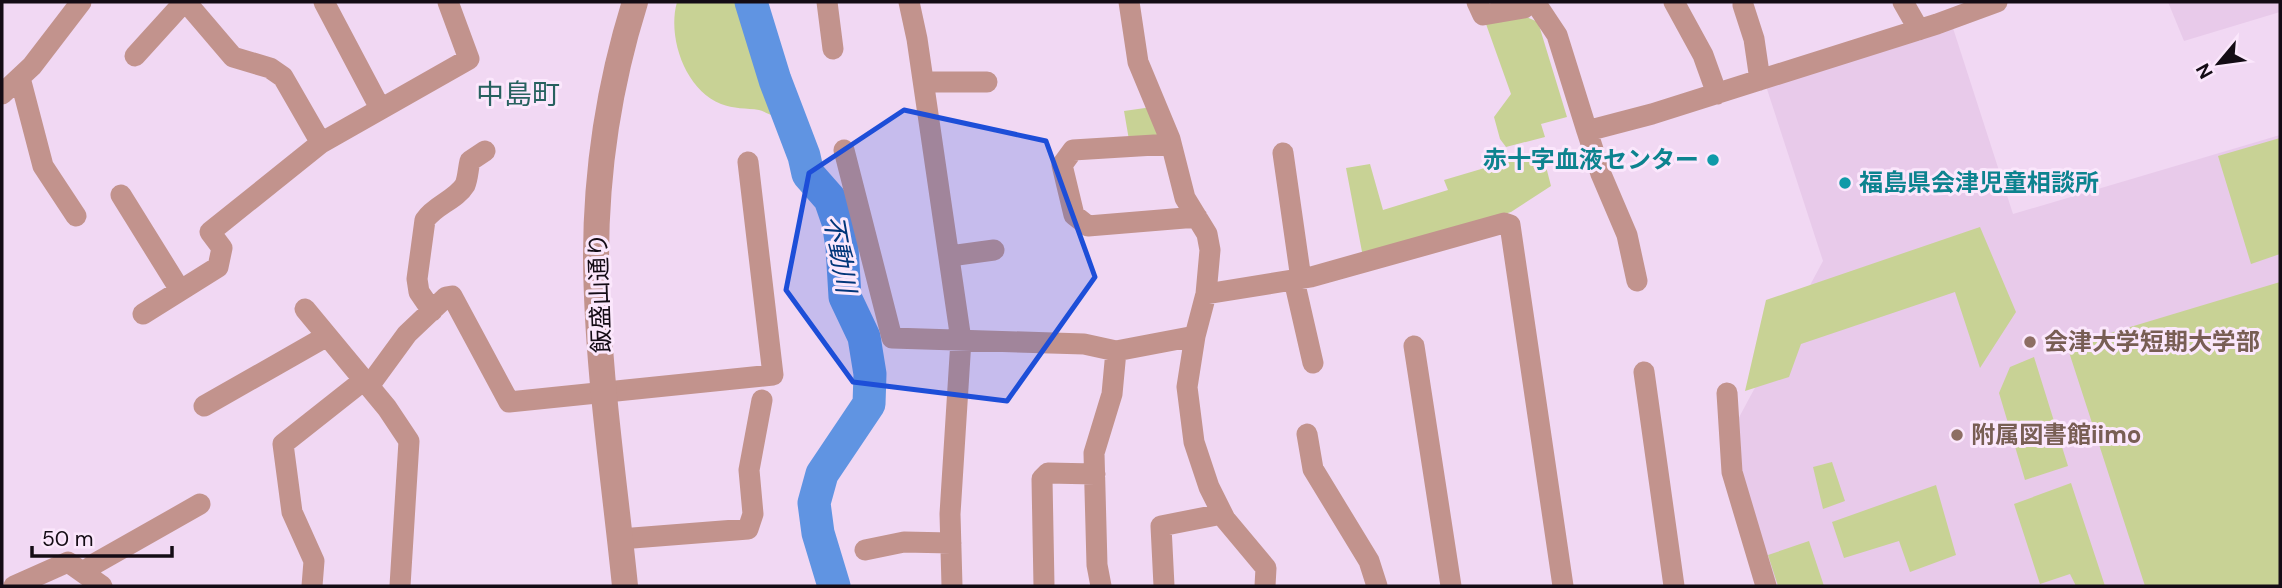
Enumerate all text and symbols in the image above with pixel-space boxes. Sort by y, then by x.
north arrow [2184,28,2254,98]
text: N [2190,59,2219,83]
district label: 中島町 [476,76,560,113]
place label: 赤十字血液センター [1483,144,1699,175]
marker: 赤十字血液センター [1705,152,1721,168]
place label: 福島県会津児童相談所 [1859,167,2099,198]
marker: 福島県会津児童相談所 [1837,175,1853,191]
water label: 不動川 [816,213,864,298]
street label: 飯盛山通り [582,233,617,354]
place label: 会津大学短期大学部 [2044,326,2260,357]
marker: 会津大学短期大学部 [2022,334,2038,350]
place label: 附属図書館iimo [1971,419,2141,450]
marker: 附属図書館iimo [1949,427,1965,443]
scale bar [32,514,172,558]
text: 50 m [42,525,93,553]

